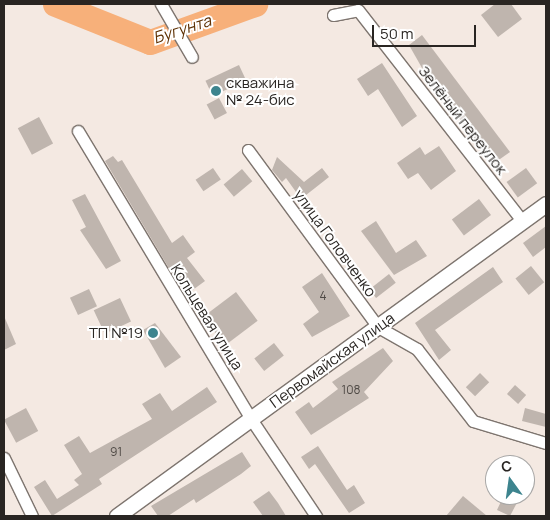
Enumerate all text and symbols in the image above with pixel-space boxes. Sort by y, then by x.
water label: Бугунта [150,11,214,47]
scale bar [375,15,479,47]
text: 50 m [380,23,414,44]
street label: Зелёный переулок [415,62,511,178]
place label: скважина № 24-бис [226,73,295,108]
marker: скважина № 24-бис [210,85,222,97]
street label: улица Головченко [290,186,380,300]
street label: Кольцевая улица [167,261,247,373]
house number: 4 [319,289,327,303]
street label: Первомайская улица [266,309,398,411]
place label: ТП №19 [89,324,143,342]
marker: ТП №19 [147,327,159,339]
house number: 108 [342,383,360,397]
house number: 91 [110,445,122,459]
north arrow [485,455,535,505]
text: С [499,455,514,476]

